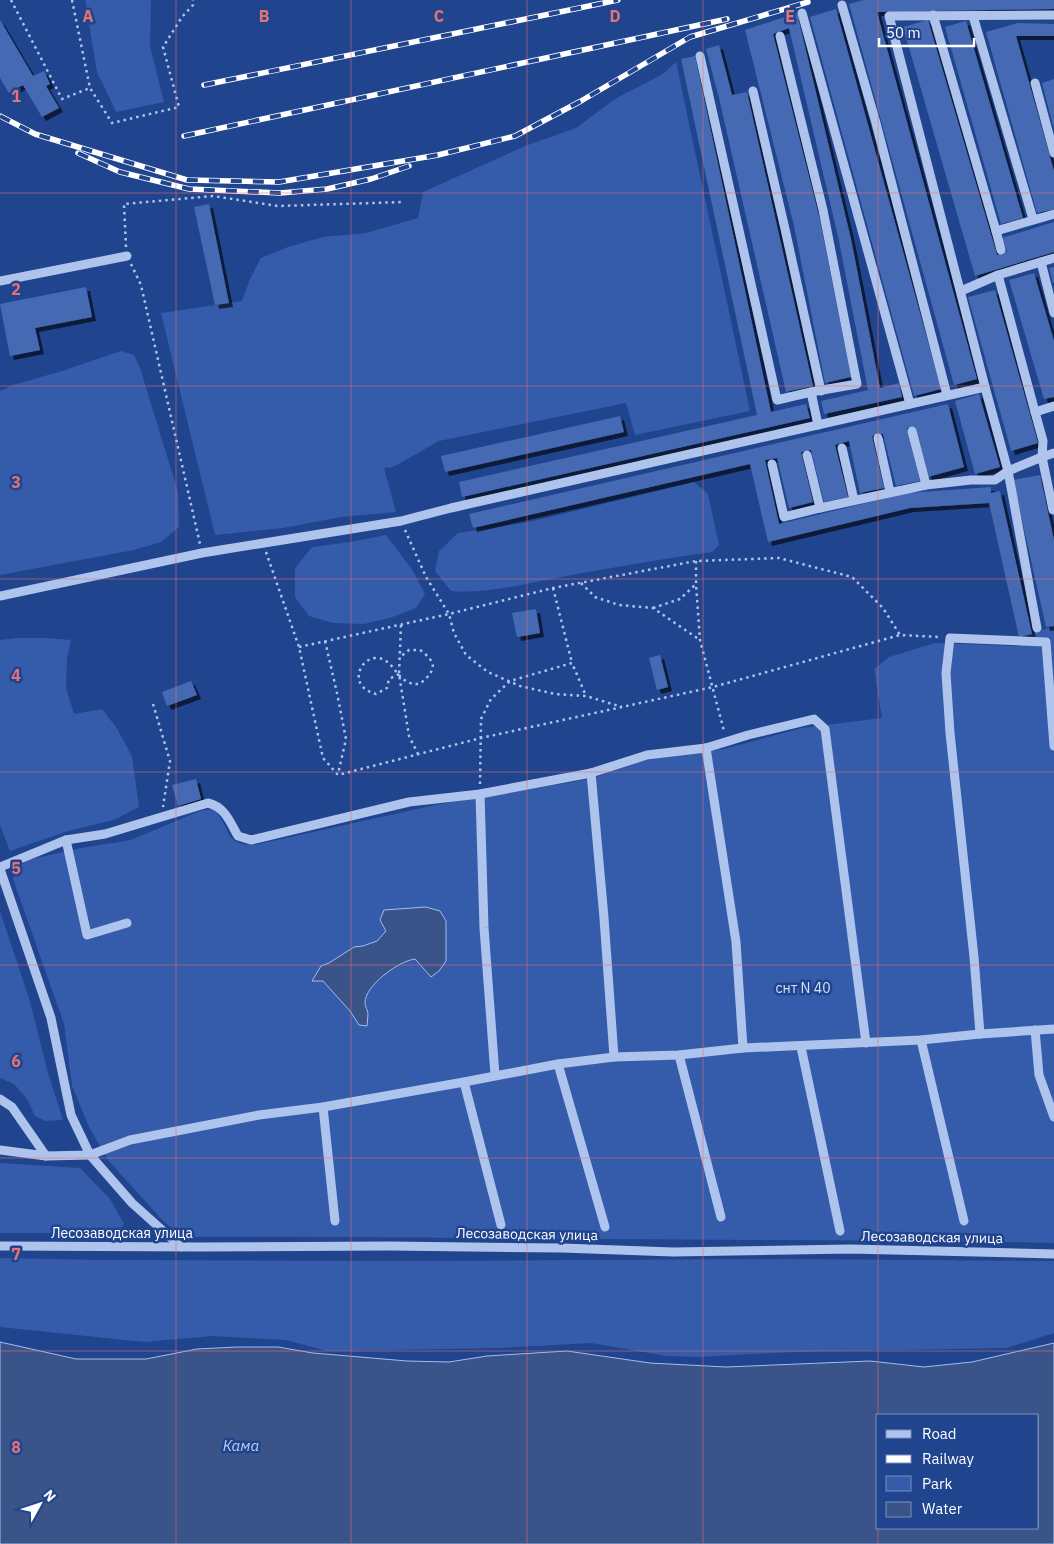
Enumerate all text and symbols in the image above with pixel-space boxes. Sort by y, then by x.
text: A [83,6,94,26]
text: B [259,6,270,26]
text: C [434,6,444,26]
text: D [609,6,621,26]
text: E [785,6,795,26]
scale bar [879,15,974,47]
text: 50 m [886,23,921,42]
text: 1 [11,86,21,106]
text: 2 [11,279,21,299]
text: 3 [11,472,21,492]
text: 4 [11,665,21,685]
text: 5 [11,858,21,878]
park label: снт N 40 [775,979,831,997]
text: 6 [11,1051,21,1071]
street label: Лесозаводская улица [51,1224,194,1242]
street label: Лесозаводская улица [456,1224,599,1244]
street label: Лесозаводская улица [861,1227,1004,1247]
text: 7 [11,1244,21,1264]
legend [876,1414,1039,1529]
text: Road [922,1424,957,1443]
water label: Кама [223,1436,260,1455]
text: 8 [11,1437,21,1457]
text: Railway [922,1449,975,1468]
text: Park [922,1474,952,1493]
north arrow [15,1479,65,1529]
text: N [40,1486,60,1505]
text: Water [922,1499,963,1518]

